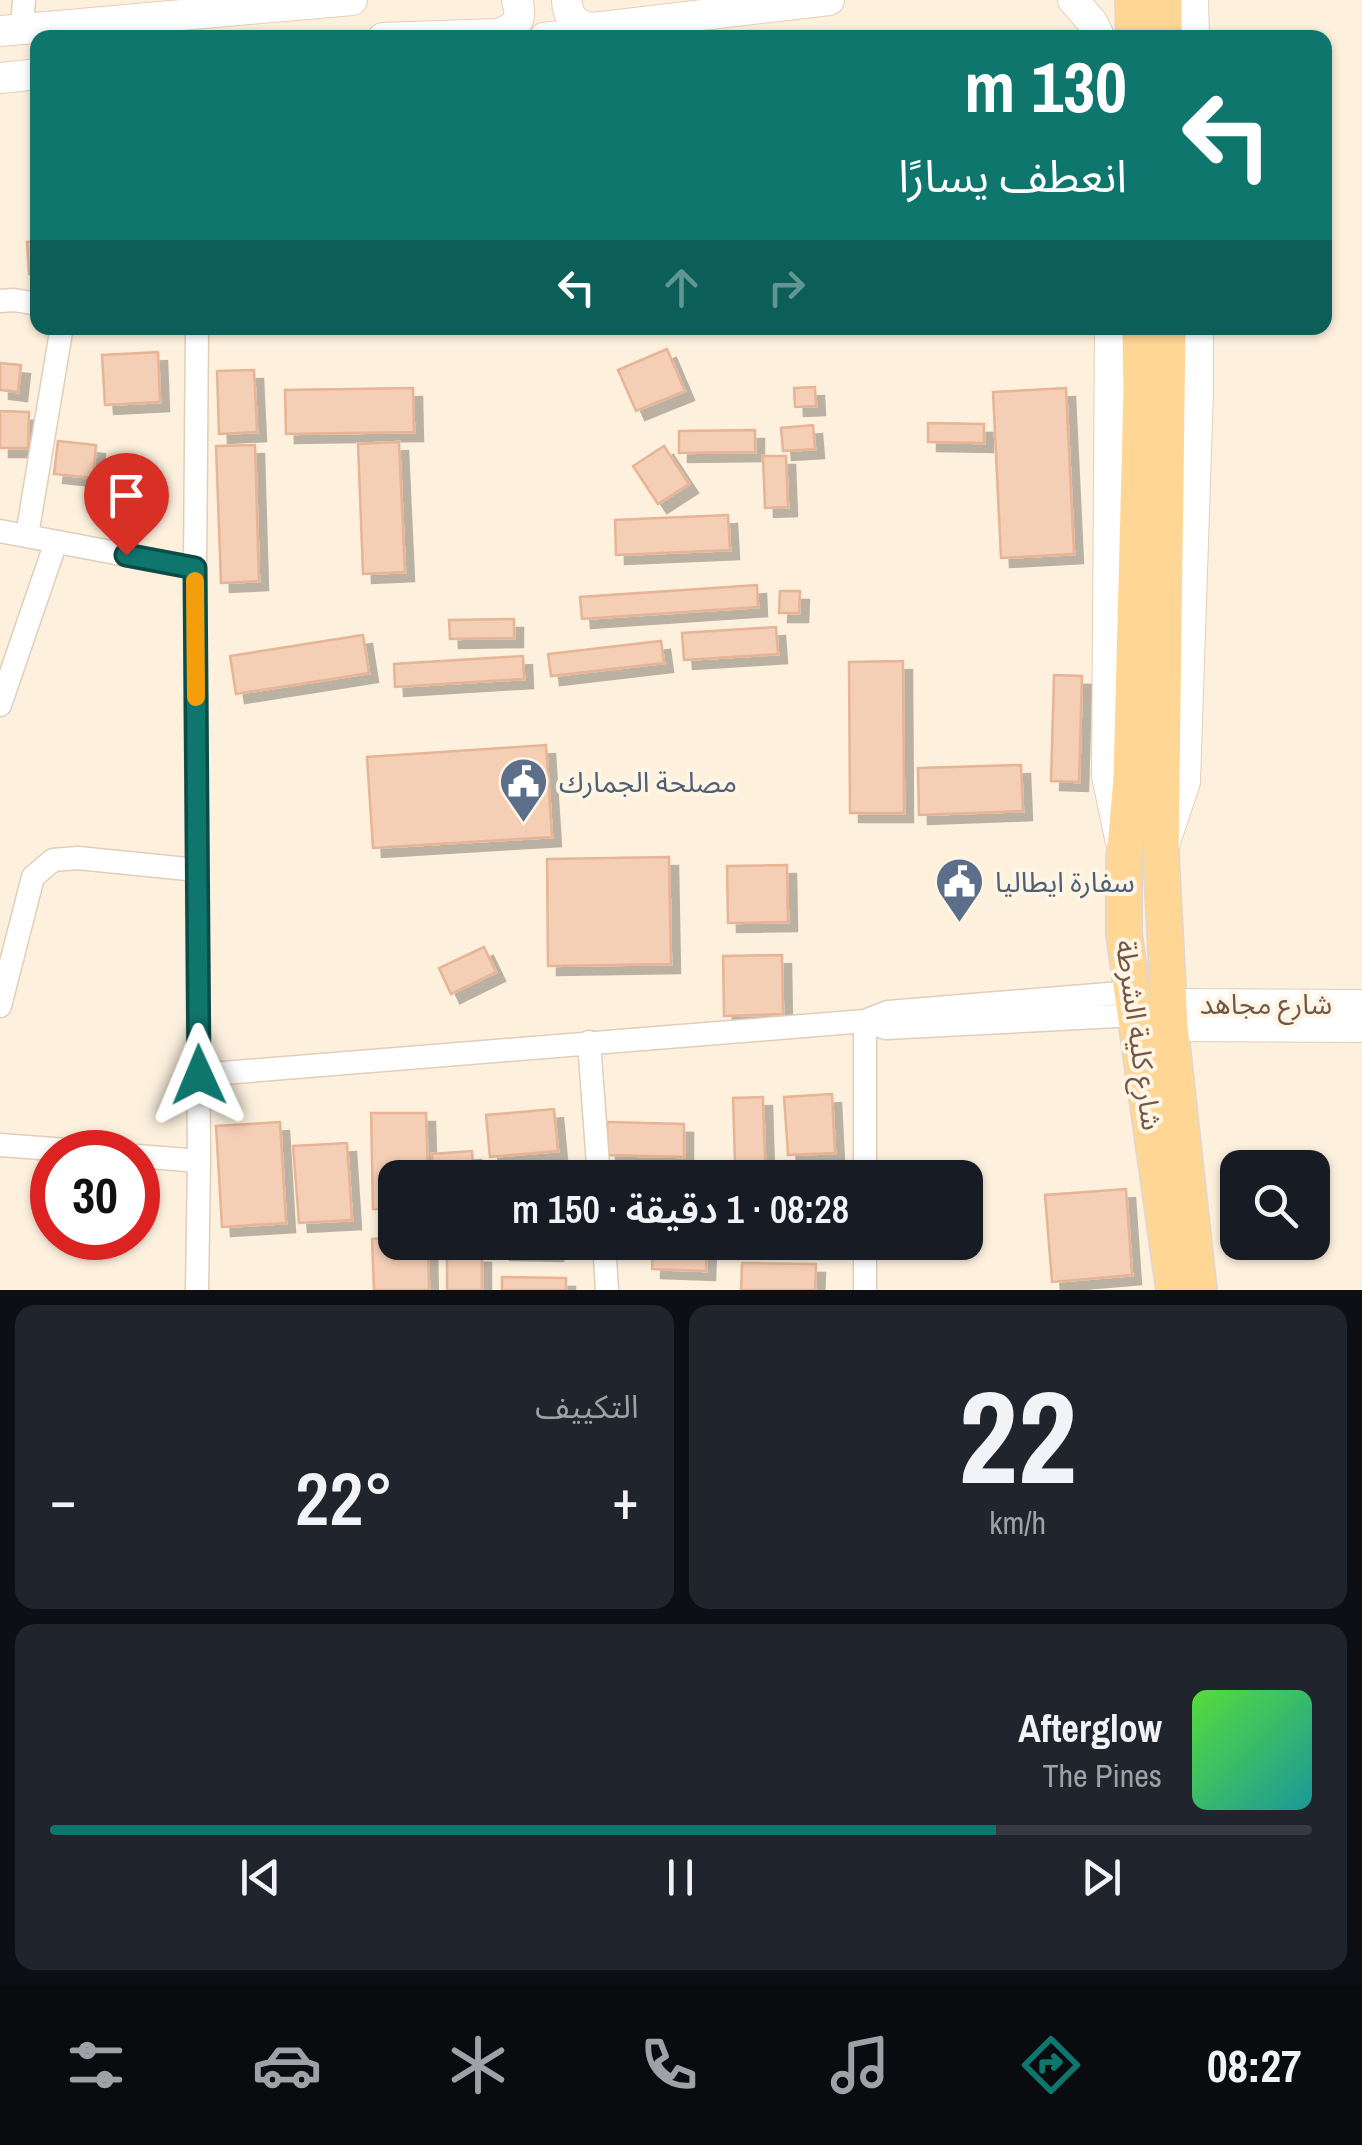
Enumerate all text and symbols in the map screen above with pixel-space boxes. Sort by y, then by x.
text: 130 m [964,40,1127,134]
icon: left [1162,70,1292,200]
text: انعطف يسارًا [898,145,1127,206]
icon: left [549,260,604,315]
icon: ahead [654,260,709,315]
icon: right [759,260,814,315]
pin [84,453,169,556]
icon: arrive [99,468,154,523]
public building icon: مصلحة الجمارك [498,756,550,824]
place label: مصلحة الجمارك [559,763,737,801]
public building icon: سفارة ايطاليا [934,856,986,924]
place label: سفارة ايطاليا [995,863,1135,901]
street label: شارع كلية الشرطة [1105,937,1171,1133]
street label: شارع مجاهد [1200,985,1332,1025]
position arrow [147,1023,251,1127]
speed limit sign: 30 [30,1130,160,1260]
map controls [1220,1150,1330,1260]
button: search [1220,1150,1330,1260]
text: 08:28 · 1 دقيقة · 150 m [512,1184,849,1235]
text: 22 [958,1348,1077,1524]
text: التكييف [535,1385,639,1428]
text: 22° [295,1447,393,1548]
text: − [50,1462,76,1536]
text: + [612,1462,639,1536]
text: km/h [989,1501,1046,1544]
text: Afterglow [1018,1703,1162,1754]
text: The Pines [1042,1754,1162,1797]
icon: previous [233,1850,288,1905]
icon: pause [653,1850,708,1905]
icon: next [1074,1850,1129,1905]
icon: filters [61,2030,131,2100]
icon: car [252,2030,322,2100]
icon: climate [443,2030,513,2100]
icon: phone [634,2030,704,2100]
icon: music [825,2030,895,2100]
icon: directions [1016,2030,1086,2100]
text: 08:27 [1207,2035,1301,2096]

